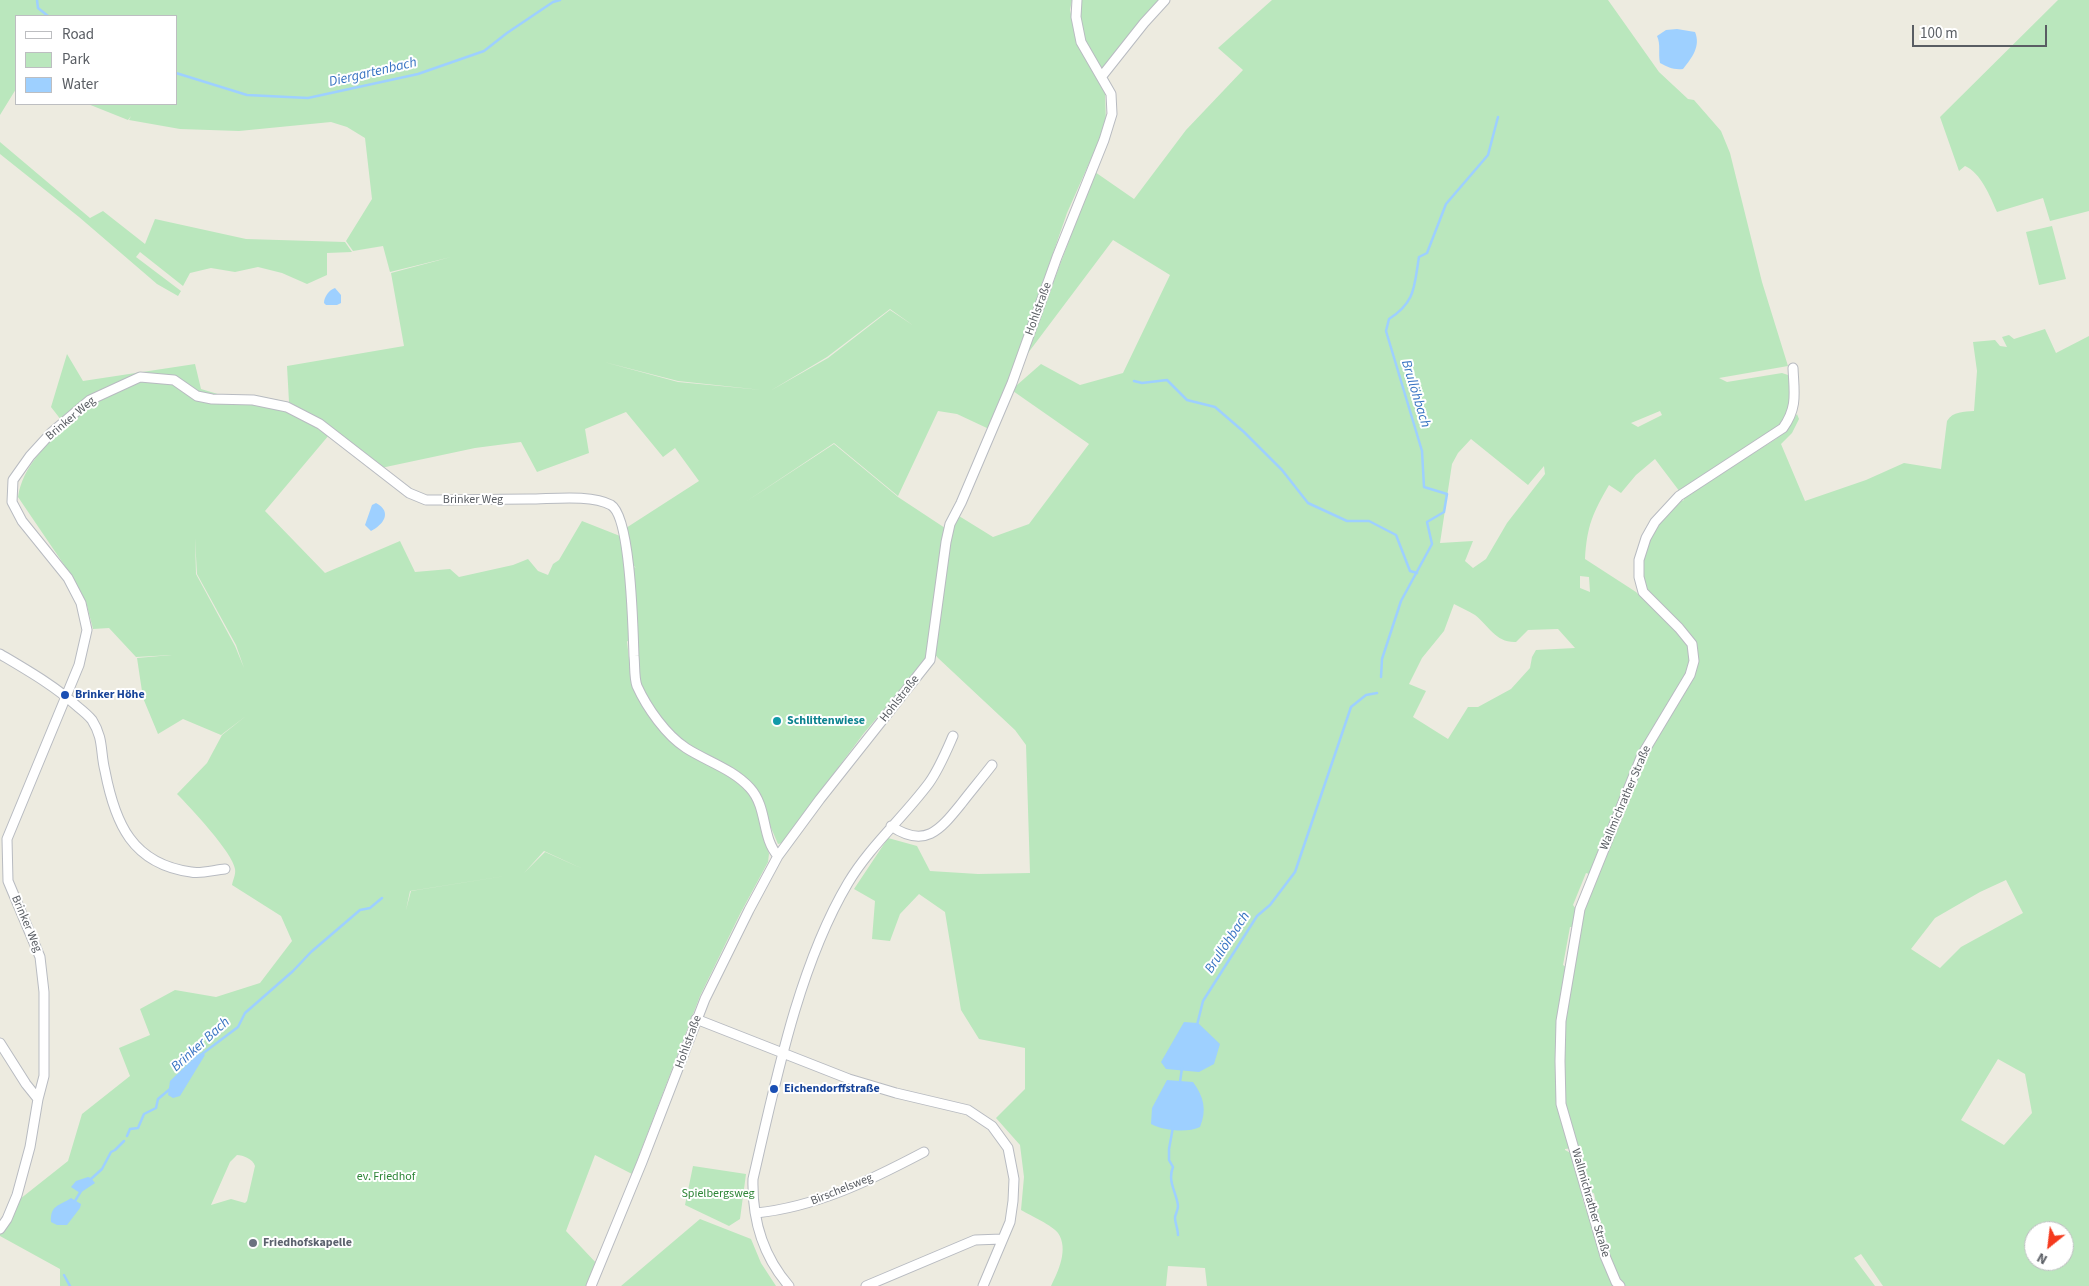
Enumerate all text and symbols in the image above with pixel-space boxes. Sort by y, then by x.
legend [15,15,178,105]
scale bar [1914,15,2049,47]
text: 100 m [1920,23,1958,44]
text: Road [62,24,94,45]
text: Park [62,49,90,70]
water label: Diergartenbach [327,55,419,91]
text: Water [62,74,98,95]
street label: Hohlstraße [1023,280,1055,338]
water label: Brullöhbach [1397,358,1433,430]
street label: Brinker Weg [43,394,99,444]
street label: Brinker Weg [443,493,503,507]
street label: Hohlstraße [877,673,923,725]
place label: Brinker Höhe [75,688,145,702]
marker: Brinker Höhe [59,689,71,701]
place label: Schlittenwiese [787,714,865,728]
marker: Schlittenwiese [771,715,783,727]
street label: Wallmichrather Straße [1597,744,1655,852]
street label: Brinker Weg [8,893,44,955]
water label: Brullöhbach [1202,909,1254,977]
street label: Hohlstraße [673,1013,705,1071]
water label: Brinker Bach [168,1014,234,1076]
place label: Eichendorffstraße [784,1082,880,1096]
marker: Eichendorffstraße [768,1083,780,1095]
street label: Wallmichrather Straße [1568,1147,1612,1259]
park label: ev. Friedhof [357,1170,415,1184]
street label: Birschelsweg [809,1171,875,1209]
park label: Spielbergsweg [681,1187,755,1201]
north arrow [2024,1221,2074,1271]
place label: Friedhofskapelle [263,1236,352,1250]
marker: Friedhofskapelle [247,1237,259,1249]
text: N [2033,1247,2051,1269]

